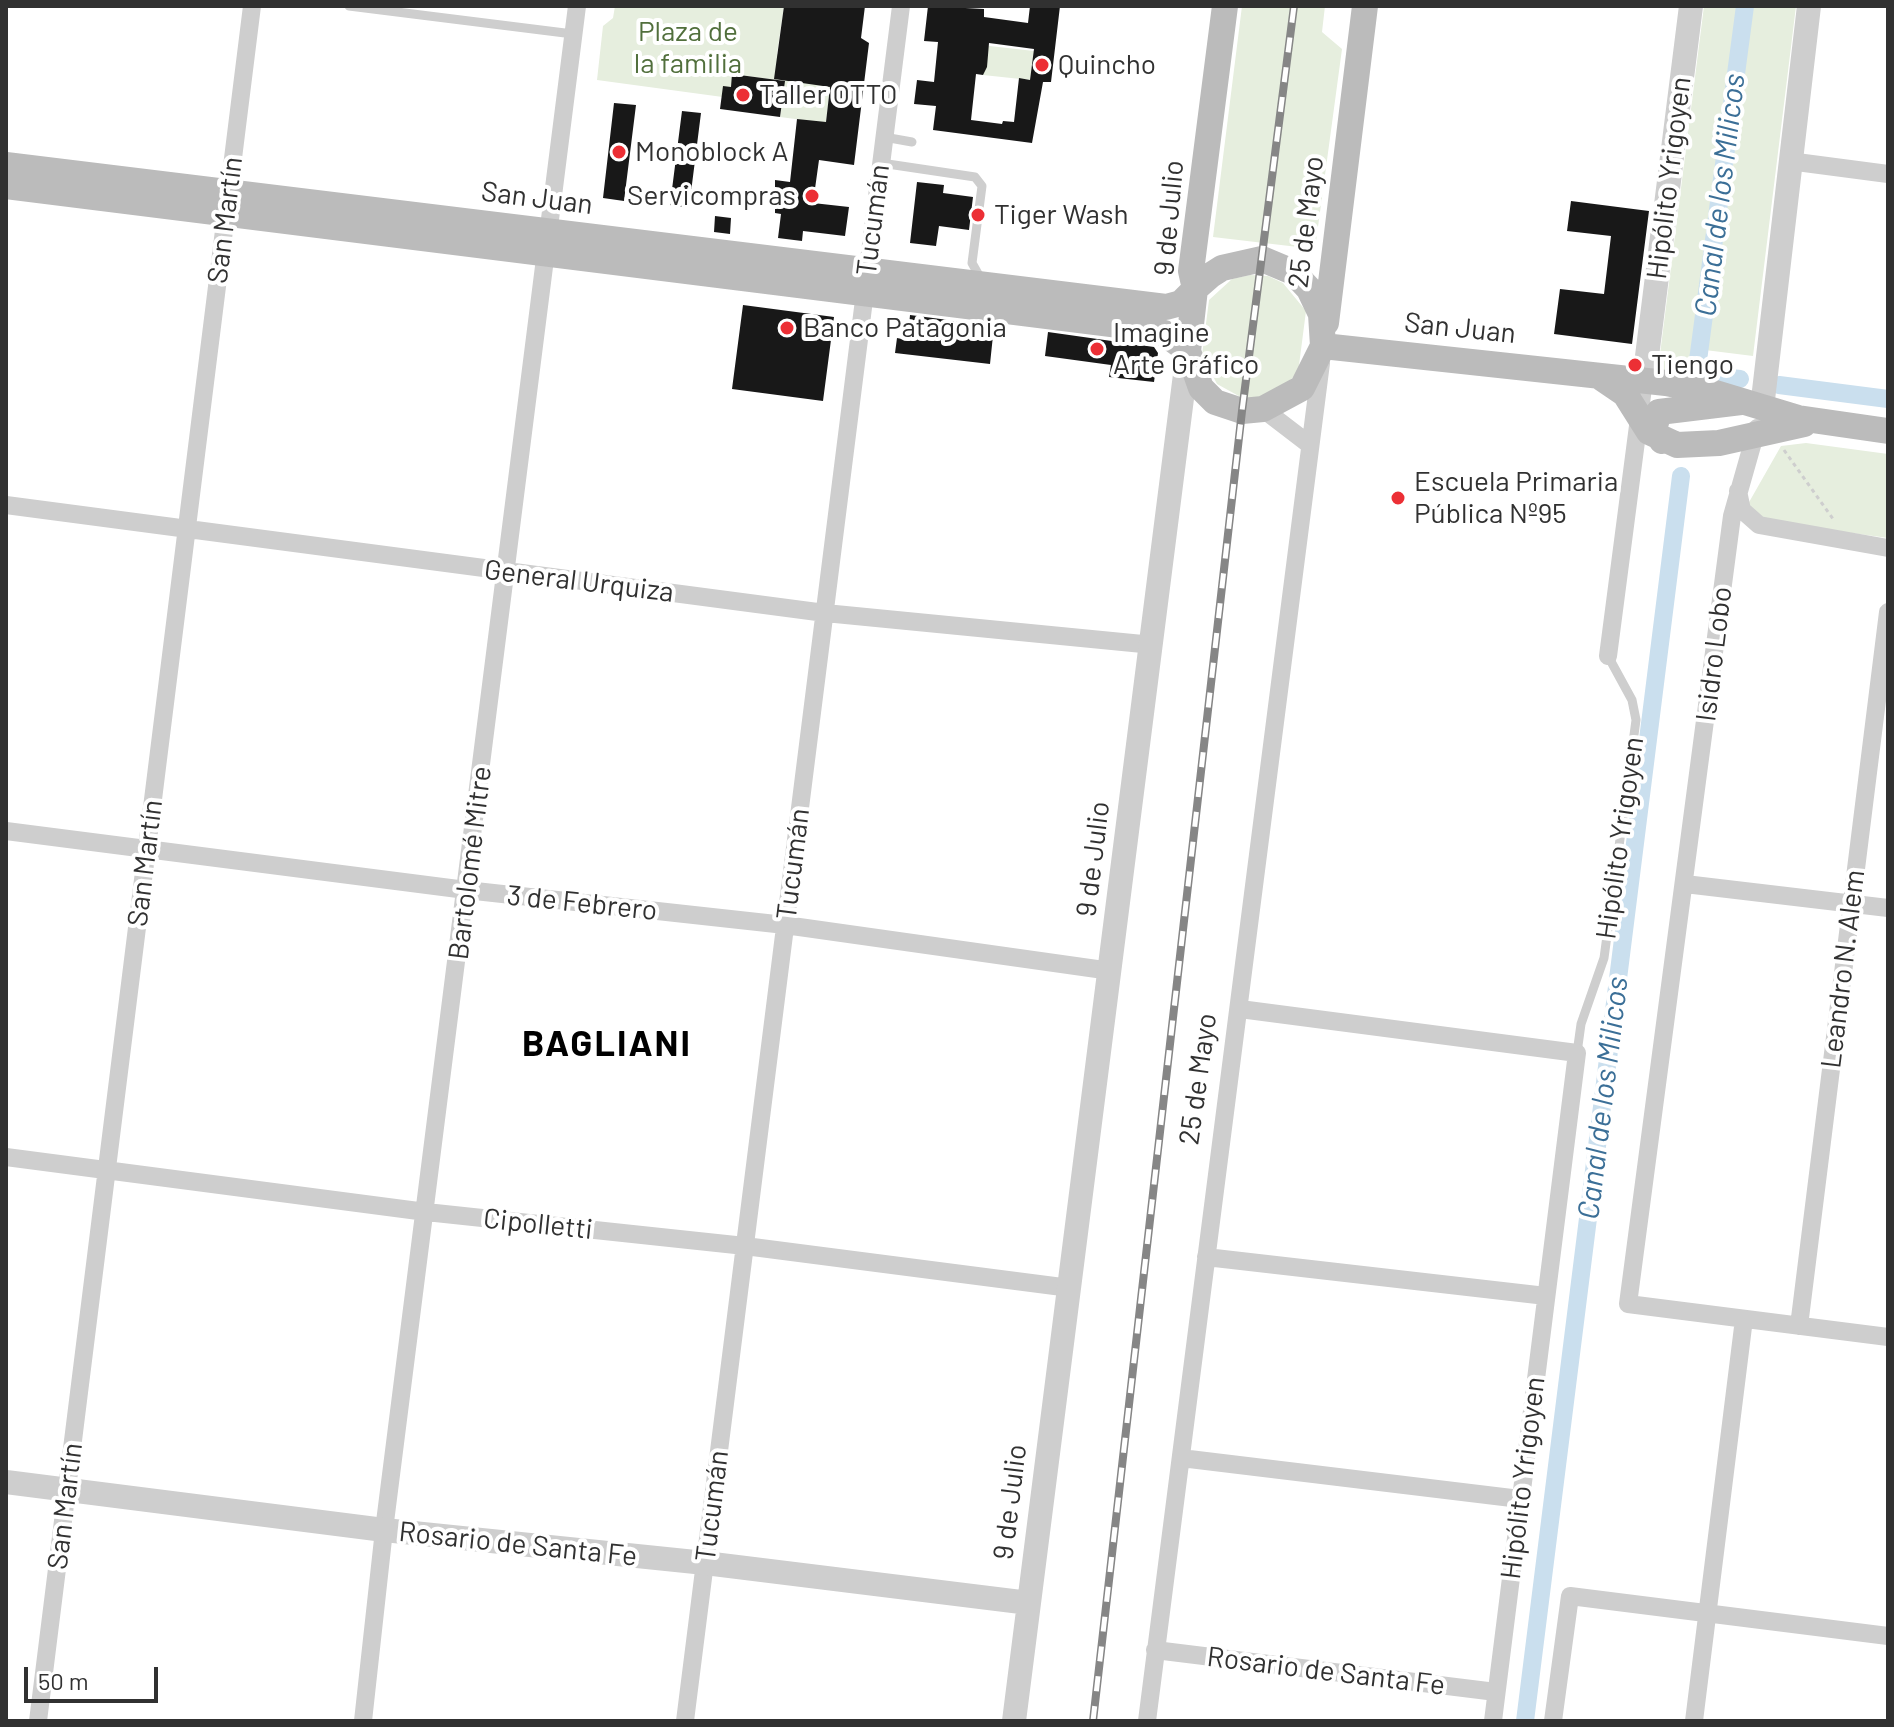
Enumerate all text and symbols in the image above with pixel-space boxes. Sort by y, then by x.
park label: Plaza de la familia [634,15,742,81]
place label: Quincho [1058,48,1156,82]
marker: Quincho [1033,56,1051,74]
water label: Canal de los Milicos [1687,72,1753,318]
street label: Hipólito Yrigoyen [1640,75,1698,281]
place label: Taller OTTO [759,78,898,112]
marker: Taller OTTO [734,86,752,104]
place label: Monoblock A [635,135,789,169]
marker: Monoblock A [610,143,628,161]
street label: 25 de Mayo [1281,154,1331,290]
street label: San Martín [201,155,249,285]
street label: 9 de Julio [1147,159,1191,277]
street label: Tucumán [850,162,896,278]
street label: San Juan [479,175,595,221]
place label: Servicompras [627,179,796,213]
marker: Servicompras [803,187,821,205]
place label: Tiger Wash [994,198,1128,232]
marker: Tiger Wash [969,206,987,224]
street label: San Juan [1403,305,1517,351]
place label: Banco Patagonia [803,311,1007,345]
place label: Imagine Arte Gráfico [1113,316,1259,382]
marker: Banco Patagonia [778,319,796,337]
marker: Imagine Arte Gráfico [1088,340,1106,358]
place label: Tiengo [1651,348,1734,382]
marker: Tiengo [1626,356,1644,374]
place label: Escuela Primaria Pública Nº95 [1414,465,1618,531]
marker: Escuela Primaria Pública Nº95 [1389,489,1407,507]
street label: General Urquiza [482,553,676,609]
street label: Isidro Lobo [1689,585,1739,723]
street label: Hipólito Yrigoyen [1589,735,1651,941]
street label: Bartolomé Mitre [441,764,499,962]
street label: San Martín [121,798,169,928]
street label: 9 de Julio [1069,799,1117,919]
street label: Tucumán [770,806,816,922]
street label: Leandro N. Alem [1814,868,1872,1070]
street label: 3 de Febrero [505,878,659,928]
water label: Canal de los Milicos [1570,975,1636,1221]
street label: 25 de Mayo [1172,1011,1224,1147]
district label: BAGLIANI [522,1022,692,1066]
street label: Cipolletti [482,1202,594,1246]
street label: Hipólito Yrigoyen [1494,1375,1552,1581]
street label: San Martín [41,1441,89,1571]
street label: 9 de Julio [986,1442,1034,1562]
street label: Tucumán [689,1448,735,1564]
street label: Rosario de Santa Fe [397,1515,639,1573]
street label: Rosario de Santa Fe [1205,1640,1447,1702]
scale bar [28,1651,162,1701]
text: 50 m [38,1666,89,1695]

